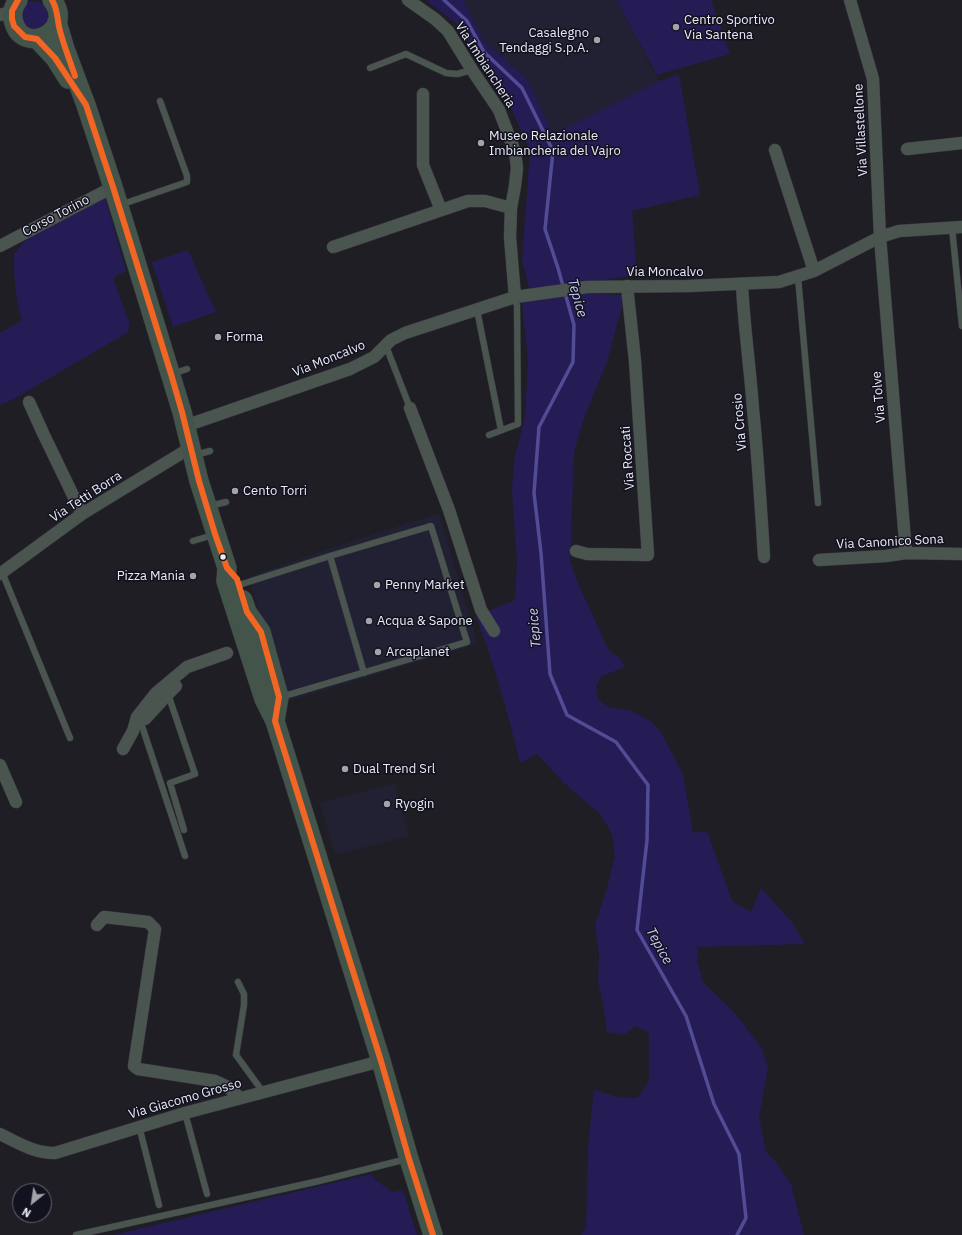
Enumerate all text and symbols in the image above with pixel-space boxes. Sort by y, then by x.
place label: Centro Sportivo Via Santena [684,12,775,43]
street label: Via Imbiancheria [452,19,518,111]
marker: Centro Sportivo Via Santena [671,22,681,32]
place label: Casalegno Tendaggi S.p.A. [499,25,589,56]
marker: Casalegno Tendaggi S.p.A. [592,35,602,45]
street label: Via Villastellone [851,83,871,177]
place label: Museo Relazionale Imbiancheria del Vajro [489,128,621,159]
marker: Museo Relazionale Imbiancheria del Vajro [476,138,486,148]
street label: Corso Torino [20,192,92,240]
street label: Via Moncalvo [627,264,703,280]
water label: Tepice [563,277,591,319]
place label: Forma [226,329,263,345]
marker: Forma [213,332,223,342]
street label: Via Moncalvo [290,337,368,381]
street label: Via Tolve [869,370,889,424]
street label: Via Crosio [730,392,750,452]
street label: Via Roccati [618,425,638,491]
street label: Via Tetti Borra [47,468,125,526]
place label: Cento Torri [243,483,307,499]
marker: Cento Torri [230,486,240,496]
street label: Via Canonico Sona [836,531,944,553]
unlabelled marker [218,552,228,562]
place label: Pizza Mania [117,568,185,584]
marker: Pizza Mania [188,571,198,581]
place label: Penny Market [385,577,465,593]
marker: Penny Market [372,580,382,590]
water label: Tepice [525,608,545,648]
place label: Acqua & Sapone [377,613,473,629]
marker: Acqua & Sapone [364,616,374,626]
place label: Arcaplanet [386,644,450,660]
marker: Arcaplanet [373,647,383,657]
place label: Dual Trend Srl [353,761,435,777]
marker: Dual Trend Srl [340,764,350,774]
place label: Ryogin [395,796,434,812]
marker: Ryogin [382,799,392,809]
water label: Tepice [642,925,676,967]
street label: Via Giacomo Grosso [127,1075,243,1123]
north arrow [12,1183,52,1223]
text: N [20,1204,33,1221]

